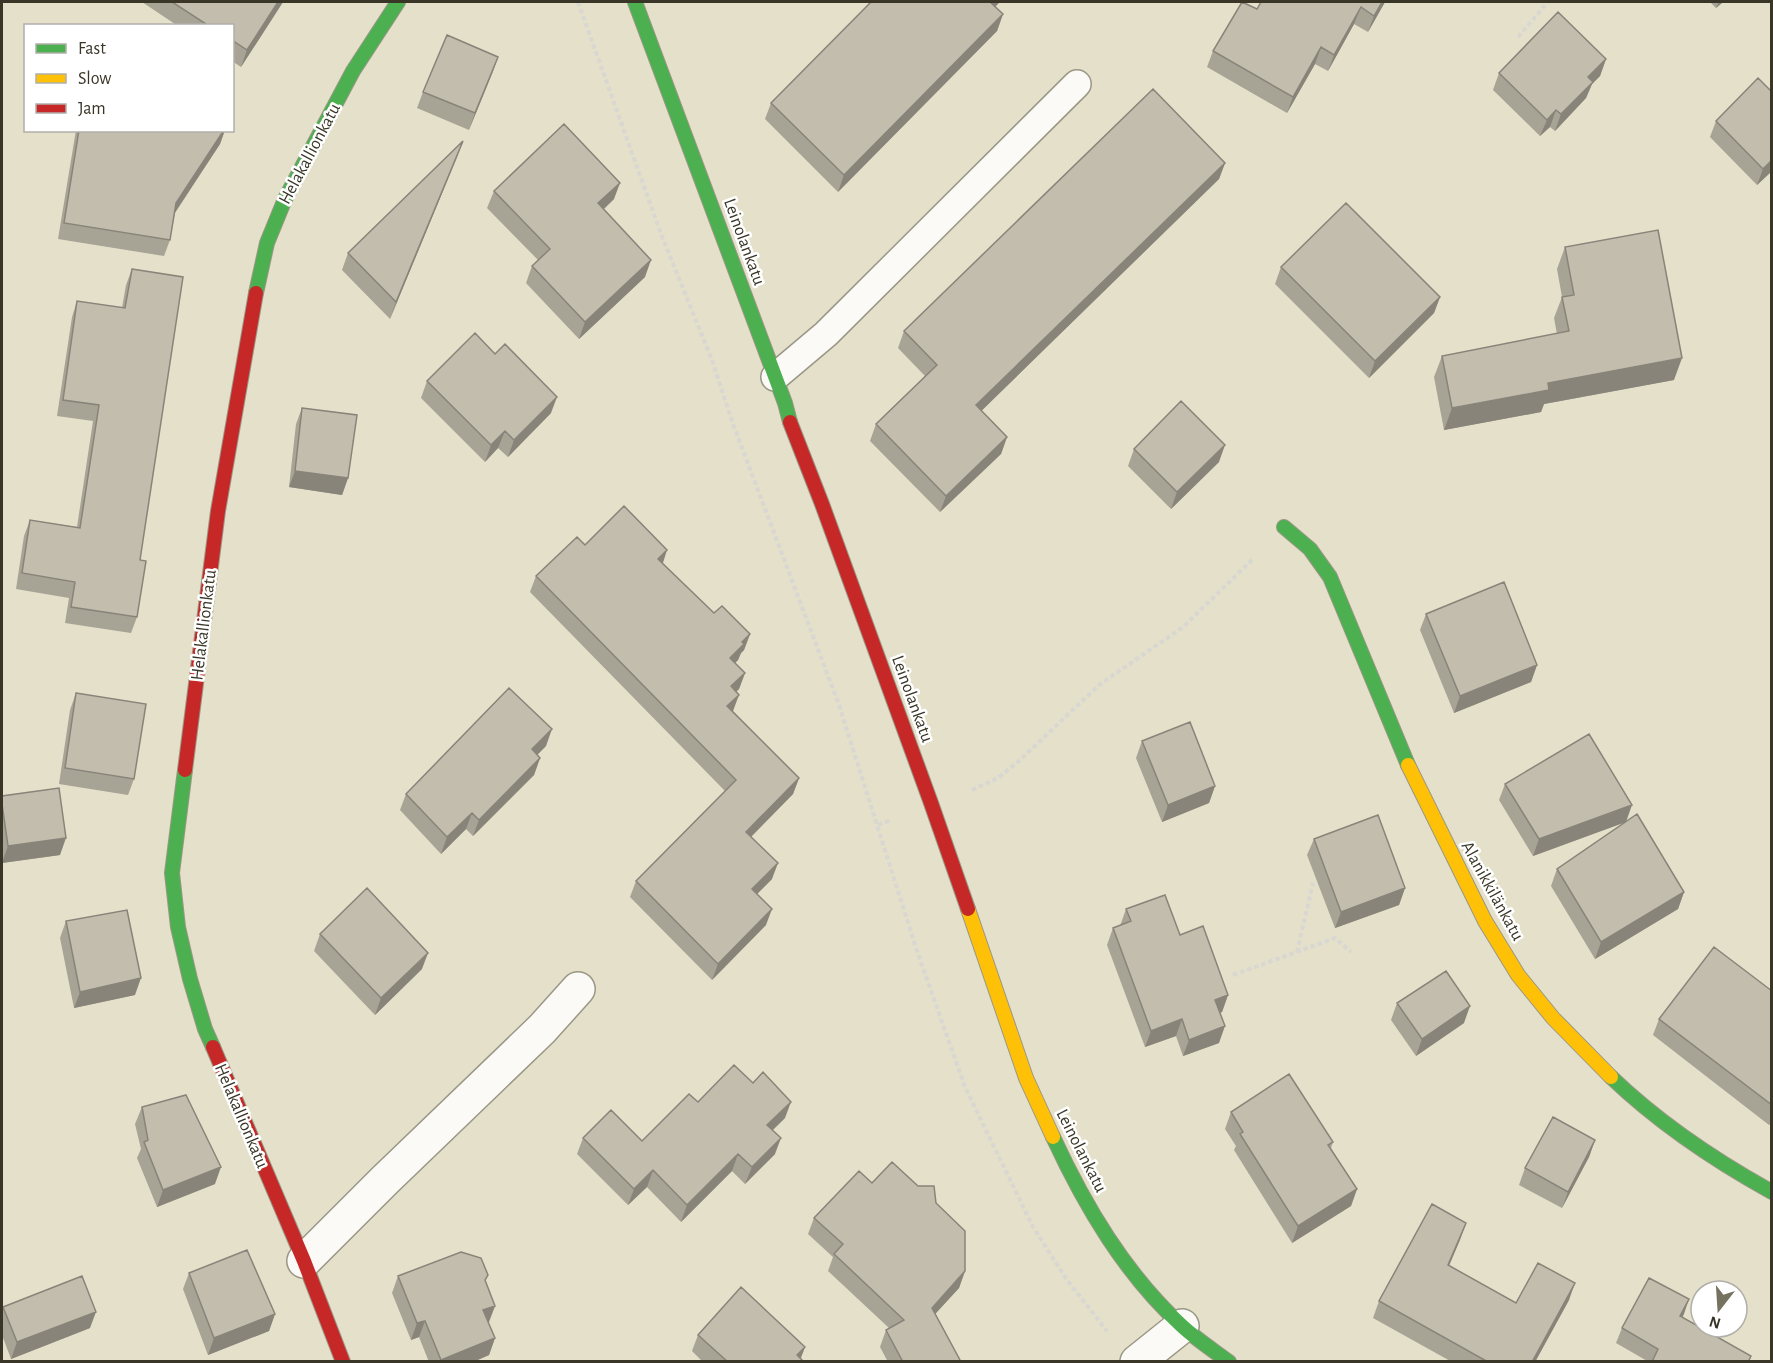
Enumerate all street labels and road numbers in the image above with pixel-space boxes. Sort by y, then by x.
street label: Helakallionkatu [276,101,344,207]
street label: Leinolankatu [720,196,768,288]
street label: Helakallionkatu [188,569,220,681]
street label: Leinolankatu [888,653,936,745]
street label: Alanikkilänkatu [1457,838,1527,944]
street label: Helakallionkatu [211,1061,271,1171]
street label: Leinolankatu [1052,1106,1110,1196]

